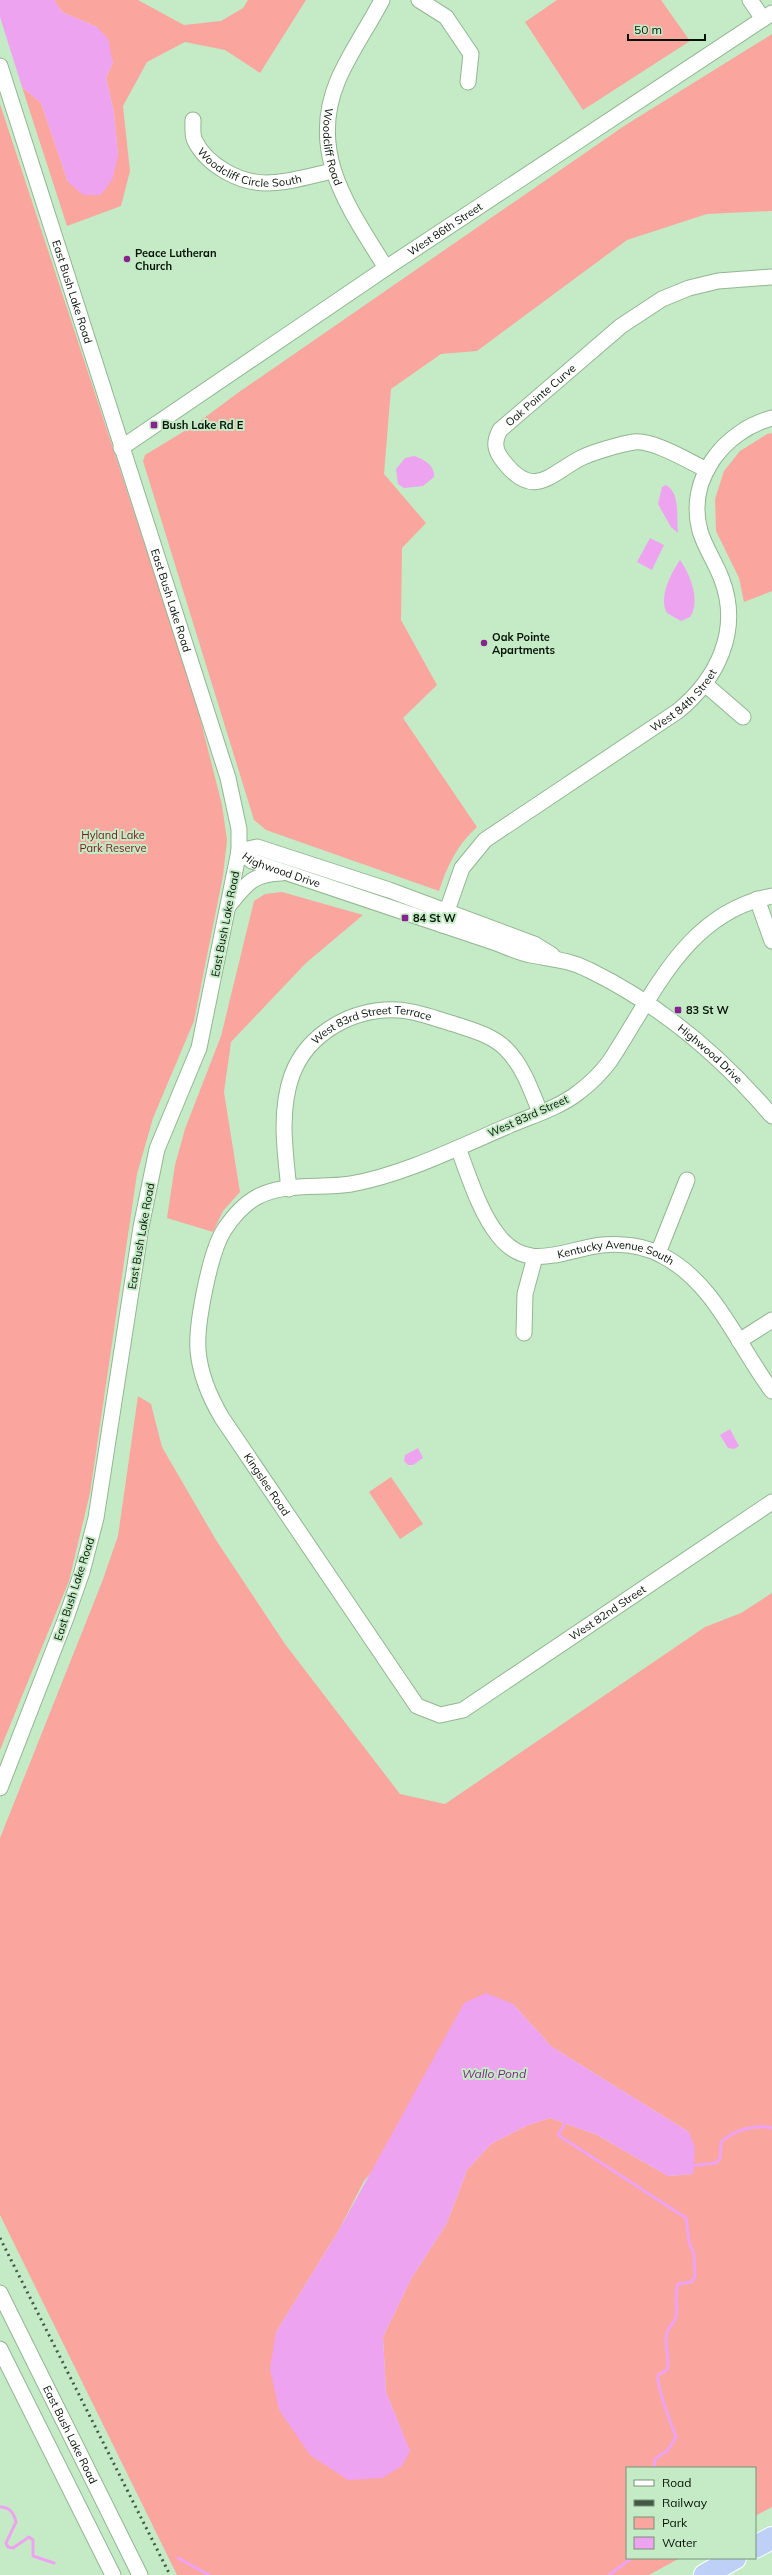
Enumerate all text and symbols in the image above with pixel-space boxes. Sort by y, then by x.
scale bar [628,16,705,42]
text: 50 m [634,22,662,37]
street label: Woodcliff Road [320,107,345,187]
street label: Woodcliff Circle South [194,145,303,190]
street label: West 86th Street [405,199,485,259]
street label: East Bush Lake Road [49,238,95,345]
place label: Peace Lutheran Church [135,246,217,273]
marker: Peace Lutheran Church [122,254,132,264]
street label: Oak Pointe Curve [502,361,579,429]
place label: Bush Lake Rd E [162,418,244,432]
marker: Bush Lake Rd E [149,420,159,430]
street label: East Bush Lake Road [148,547,194,654]
place label: Oak Pointe Apartments [492,630,555,657]
marker: Oak Pointe Apartments [479,638,489,648]
street label: West 84th Street [647,666,720,735]
park label: Hyland Lake Park Reserve [79,828,147,855]
street label: Highwood Drive [239,849,322,891]
street label: East Bush Lake Road [208,870,242,978]
place label: 84 St W [413,911,456,925]
marker: 84 St W [400,913,410,923]
street label: West 83rd Street Terrace [308,1003,433,1047]
place label: 83 St W [686,1003,729,1017]
marker: 83 St W [673,1005,683,1015]
street label: Highwood Drive [675,1021,746,1086]
street label: West 83rd Street [486,1092,571,1140]
street label: East Bush Lake Road [125,1182,157,1290]
street label: Kentucky Avenue South [556,1237,677,1268]
street label: Kingslee Road [241,1450,293,1518]
street label: East Bush Lake Road [51,1536,97,1642]
street label: West 82nd Street [566,1582,648,1644]
water label: Wallo Pond [462,2066,527,2081]
street label: East Bush Lake Road [40,2383,100,2486]
legend [626,2467,756,2559]
text: Road [662,2475,691,2490]
text: Railway [662,2495,708,2510]
text: Park [662,2515,688,2530]
text: Water [662,2535,698,2550]

